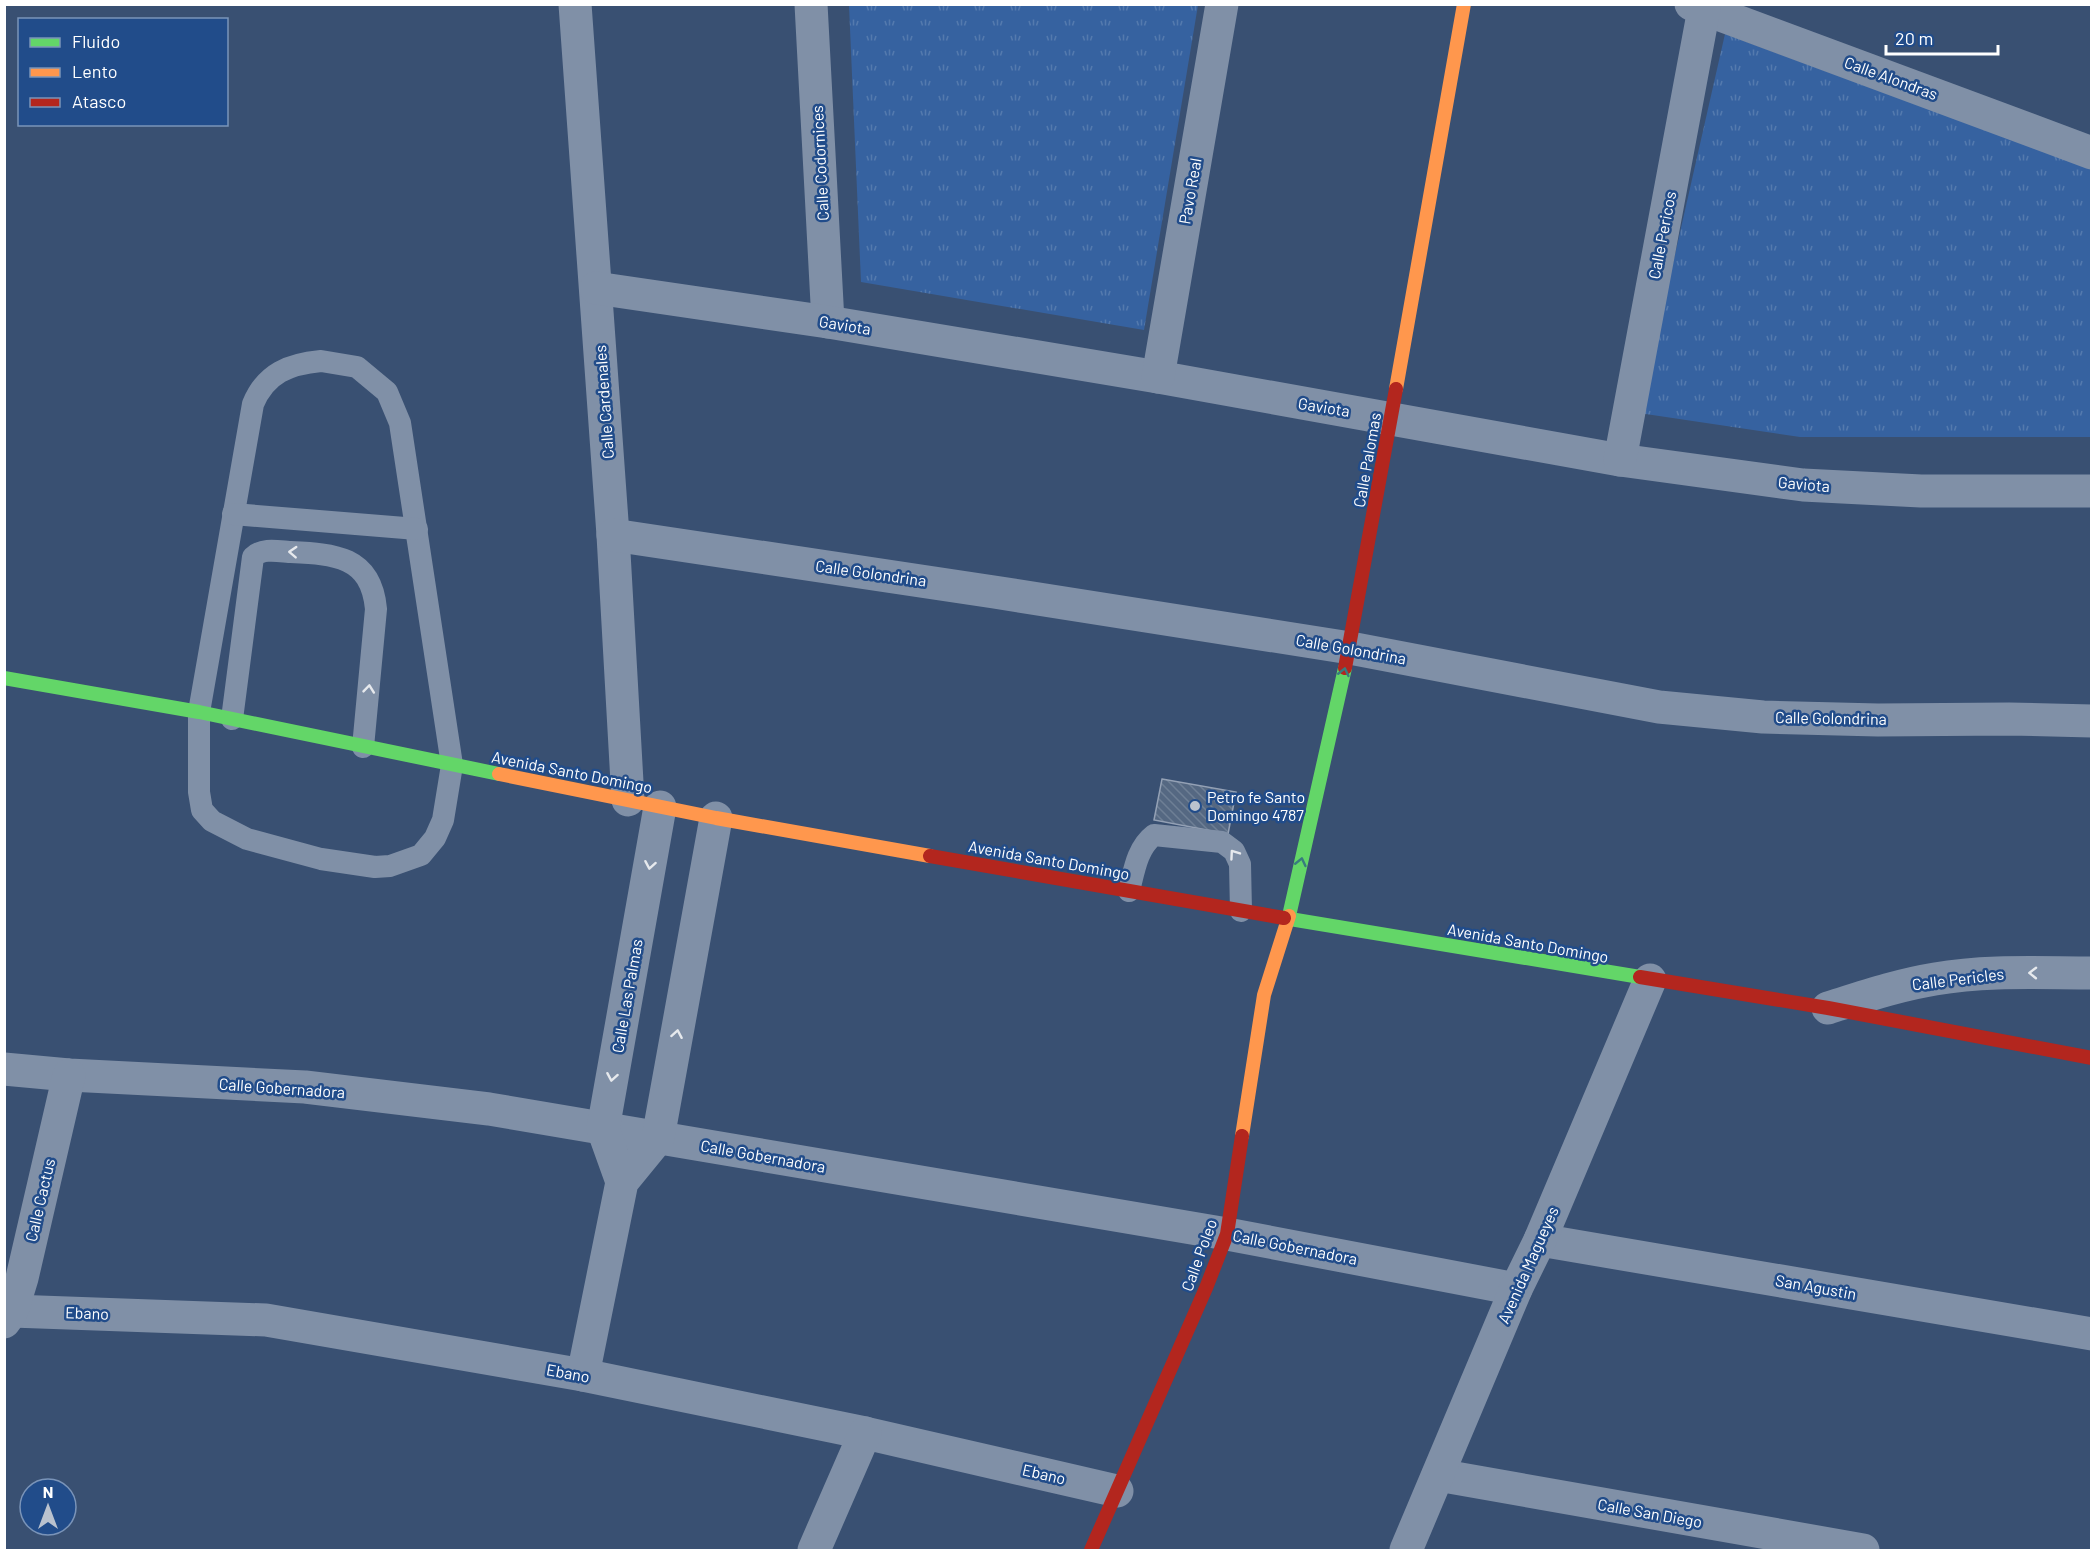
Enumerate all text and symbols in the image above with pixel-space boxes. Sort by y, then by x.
legend [18,18,228,126]
scale bar [1886,18,1998,56]
text: 20 m [1895,27,1933,49]
text: Fluido [72,30,120,52]
street label: Calle Alondras [1842,52,1940,103]
text: Lento [72,60,118,82]
text: Atasco [72,90,126,112]
street label: Calle Codornices [807,105,832,221]
street label: Pavo Real [1174,156,1205,225]
street label: Calle Pericos [1644,189,1679,280]
street label: Gaviota [818,311,872,338]
street label: Calle Cardenales [590,344,617,460]
street label: Gaviota [1297,393,1351,420]
street label: Calle Palomas [1349,411,1384,509]
street label: Gaviota [1777,472,1831,495]
one-way arrow [289,546,298,559]
street label: Calle Golondrina [814,555,928,590]
street label: Calle Golondrina [1294,629,1408,668]
one-way arrow [1337,667,1350,677]
one-way arrow [362,684,375,693]
street label: Calle Golondrina [1775,707,1887,728]
street label: Avenida Santo Domingo [490,747,654,796]
place label: Petro fe Santo Domingo 4787 [1207,787,1305,824]
marker: Petro fe Santo Domingo 4787 [1188,799,1202,813]
street label: Avenida Santo Domingo [967,836,1131,883]
one-way arrow [1230,850,1241,861]
one-way arrow [1293,857,1306,867]
one-way arrow [644,859,657,869]
street label: Avenida Santo Domingo [1446,919,1610,966]
street label: Calle Las Palmas [607,937,646,1054]
street label: Calle Pericles [1911,963,2005,994]
one-way arrow [2029,967,2038,979]
one-way arrow [670,1029,683,1039]
one-way arrow [607,1073,619,1082]
street label: Calle Gobernadora [218,1074,346,1101]
street label: Calle Gobernadora [699,1135,827,1176]
street label: Calle Cactus [21,1156,58,1243]
street label: Avenida Magueyes [1493,1203,1562,1326]
street label: Calle Poleo [1177,1216,1220,1294]
street label: Calle Gobernadora [1231,1225,1359,1268]
street label: San Agustin [1774,1270,1858,1303]
street label: Ebano [65,1302,109,1323]
street label: Ebano [545,1359,591,1386]
street label: Ebano [1021,1459,1068,1488]
north arrow [18,1477,78,1537]
text: N [43,1482,53,1501]
street label: Calle San Diego [1596,1494,1704,1531]

